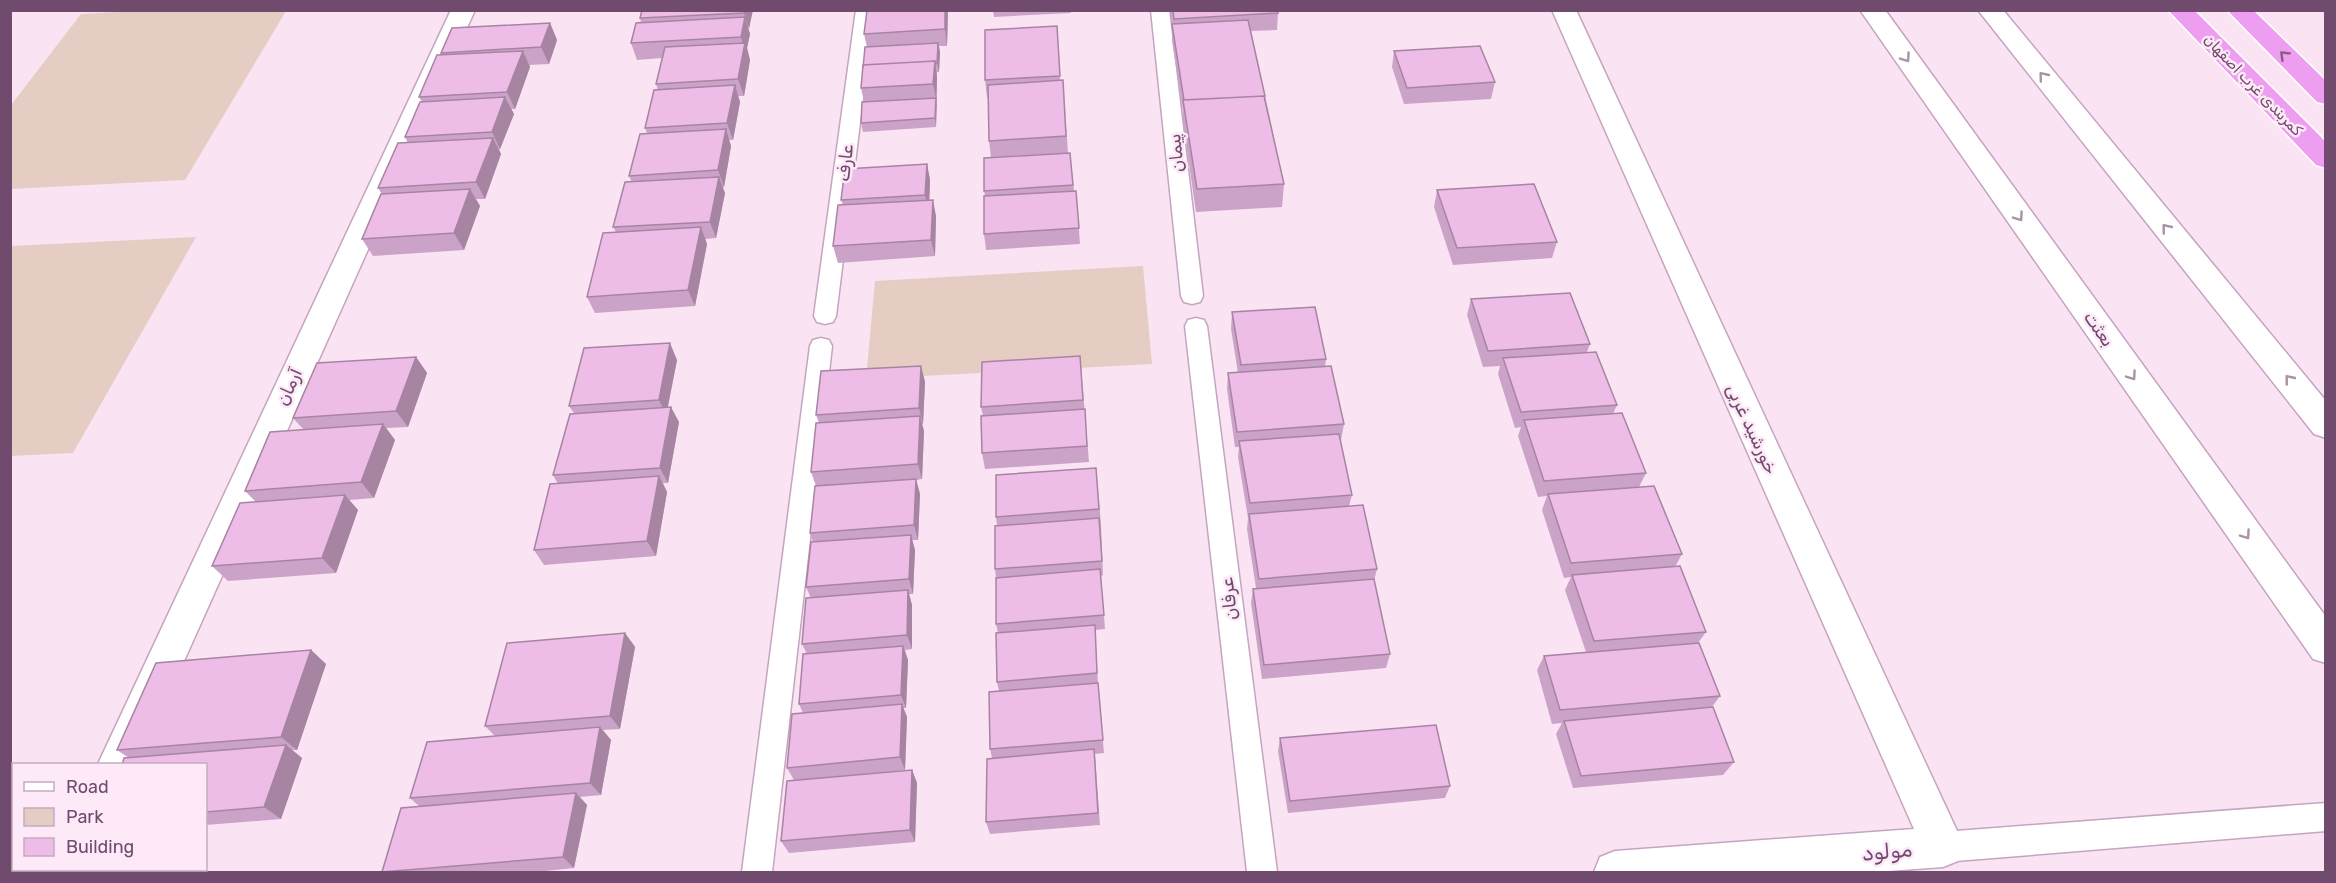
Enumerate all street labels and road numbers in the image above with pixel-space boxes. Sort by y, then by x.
street label: کمربندی غرب اصفهان [2200,31,2306,140]
street label: پیمان [1163,132,1190,173]
street label: عارف [832,143,858,183]
street label: بعثت [2079,307,2119,351]
street label: آرمان [271,364,307,409]
street label: خورشید غربی [1721,380,1783,478]
street label: عرفان [1215,576,1243,622]
street label: مولود [1861,836,1913,866]

